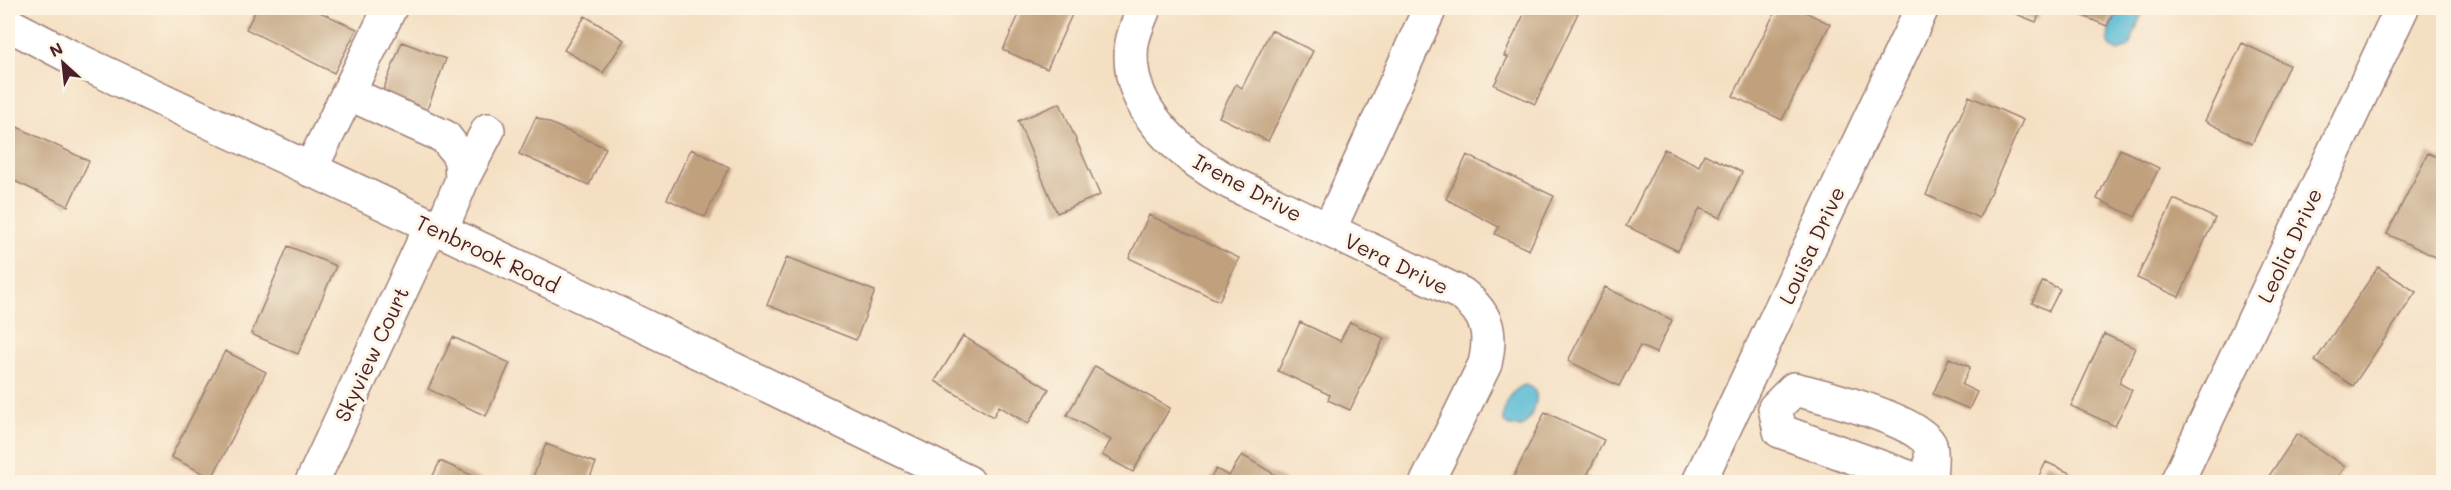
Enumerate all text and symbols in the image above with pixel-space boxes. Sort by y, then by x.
north arrow [33,33,93,93]
text: N [46,37,66,61]
street label: Irene Drive [1189,147,1307,227]
street label: Louisa Drive [1772,182,1850,308]
street label: Leolia Drive [2251,183,2327,307]
street label: Tenbrook Road [412,208,564,298]
street label: Vera Drive [1341,226,1453,300]
street label: Skyview Court [328,282,414,426]

